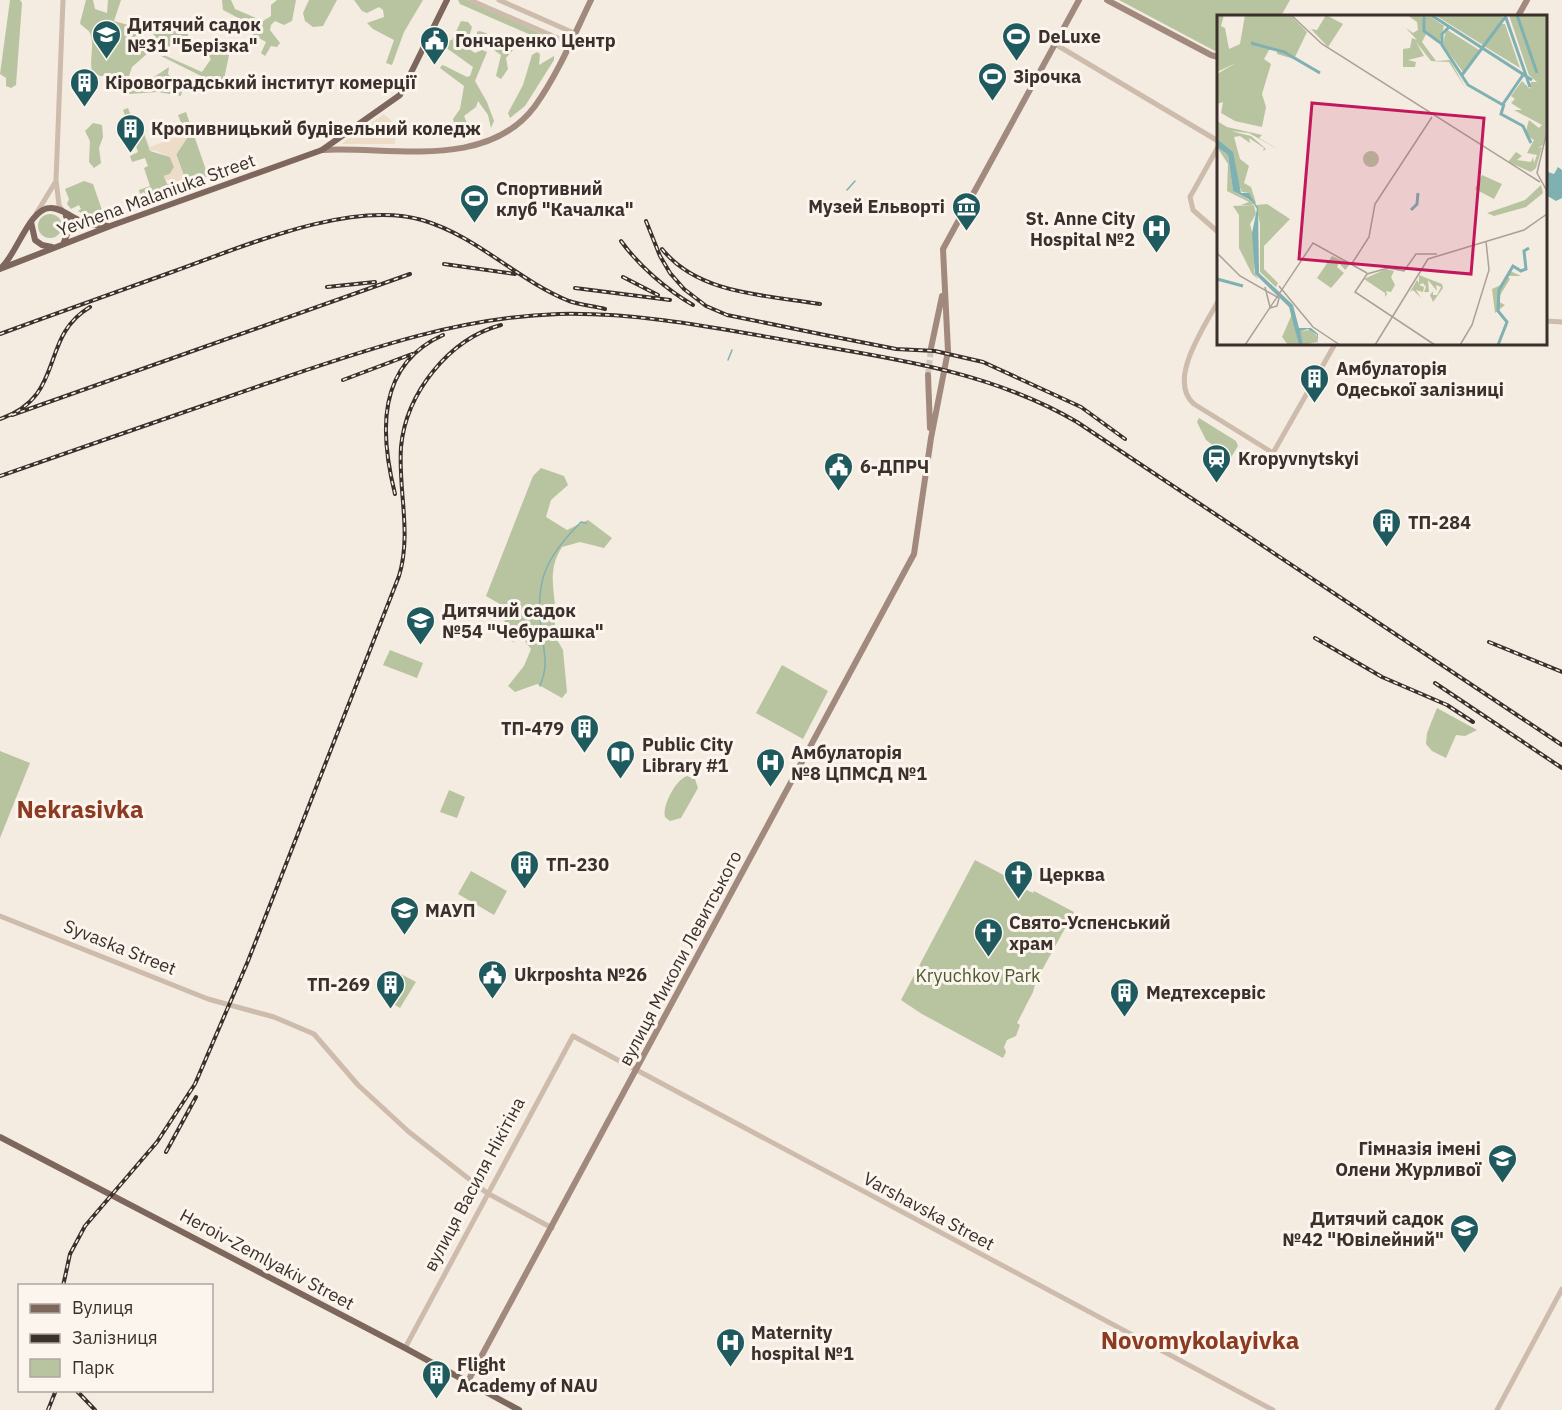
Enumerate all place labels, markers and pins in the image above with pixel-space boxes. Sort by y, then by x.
place label: Дитячий садок №31 "Берізка" [127,13,261,57]
school or university icon: Дитячий садок №31 "Берізка" [90,18,122,60]
sports icon: DeLuxe [1001,20,1033,62]
public building icon: Гончаренко Центр [418,24,450,66]
place label: DeLuxe [1038,25,1101,48]
place label: Гончаренко Центр [455,29,616,52]
sports icon: Зірочка [976,60,1008,102]
place label: Зірочка [1013,65,1081,88]
building icon: Кіровоградський інститут комерції [68,66,100,108]
place label: Кіровоградський інститут комерції [105,71,417,94]
building icon: Кропивницький будівельний коледж [114,112,146,154]
place label: Кропивницький будівельний коледж [151,117,481,140]
place label: Спортивний клуб "Качалка" [496,177,634,221]
sports icon: Спортивний клуб "Качалка" [459,182,491,224]
museum icon: Музей Ельворті [950,190,982,232]
place label: Музей Ельворті [808,195,945,218]
place label: St. Anne City Hospital №2 [1026,207,1135,251]
hospital icon: St. Anne City Hospital №2 [1140,212,1172,254]
place label: Амбулаторія Одеської залізниці [1336,357,1504,401]
building icon: Амбулаторія Одеської залізниці [1299,362,1331,404]
station icon: Kropyvnytskyi [1201,442,1233,484]
place label: Kropyvnytskyi [1238,447,1359,470]
public building icon: 6-ДПРЧ [823,450,855,492]
place label: 6-ДПРЧ [860,455,929,478]
building icon: ТП-284 [1371,506,1403,548]
place label: ТП-284 [1408,511,1471,534]
place label: Дитячий садок №54 "Чебурашка" [442,599,604,643]
school or university icon: Дитячий садок №54 "Чебурашка" [405,604,437,646]
building icon: ТП-479 [569,712,601,754]
place label: ТП-479 [501,717,564,740]
place label: Public City Library #1 [642,733,733,777]
library icon: Public City Library #1 [605,738,637,780]
place label: Амбулаторія №8 ЦПМСД №1 [791,741,927,785]
hospital icon: Амбулаторія №8 ЦПМСД №1 [754,746,786,788]
building icon: ТП-230 [509,848,541,890]
place label: ТП-230 [546,853,609,876]
church icon: Церква [1002,858,1034,900]
place label: Церква [1039,863,1105,886]
school or university icon: МАУП [388,894,420,936]
place label: МАУП [425,899,476,922]
place label: Свято-Успенський храм [1009,911,1170,955]
church icon: Свято-Успенський храм [972,916,1004,958]
public building icon: Ukrposhta №26 [477,958,509,1000]
place label: Ukrposhta №26 [514,963,647,986]
building icon: ТП-269 [375,968,407,1010]
place label: ТП-269 [307,973,370,996]
building icon: Медтехсервіс [1109,976,1141,1018]
place label: Медтехсервіс [1146,981,1266,1004]
place label: Гімназія імені Олени Журливої [1335,1137,1482,1181]
school or university icon: Гімназія імені Олени Журливої [1486,1142,1518,1184]
place label: Дитячий садок №42 "Ювілейний" [1282,1207,1444,1251]
school or university icon: Дитячий садок №42 "Ювілейний" [1449,1212,1481,1254]
place label: Maternity hospital №1 [751,1321,854,1365]
hospital icon: Maternity hospital №1 [714,1326,746,1368]
place label: Flight Academy of NAU [457,1353,598,1397]
building icon: Flight Academy of NAU [420,1358,452,1400]

